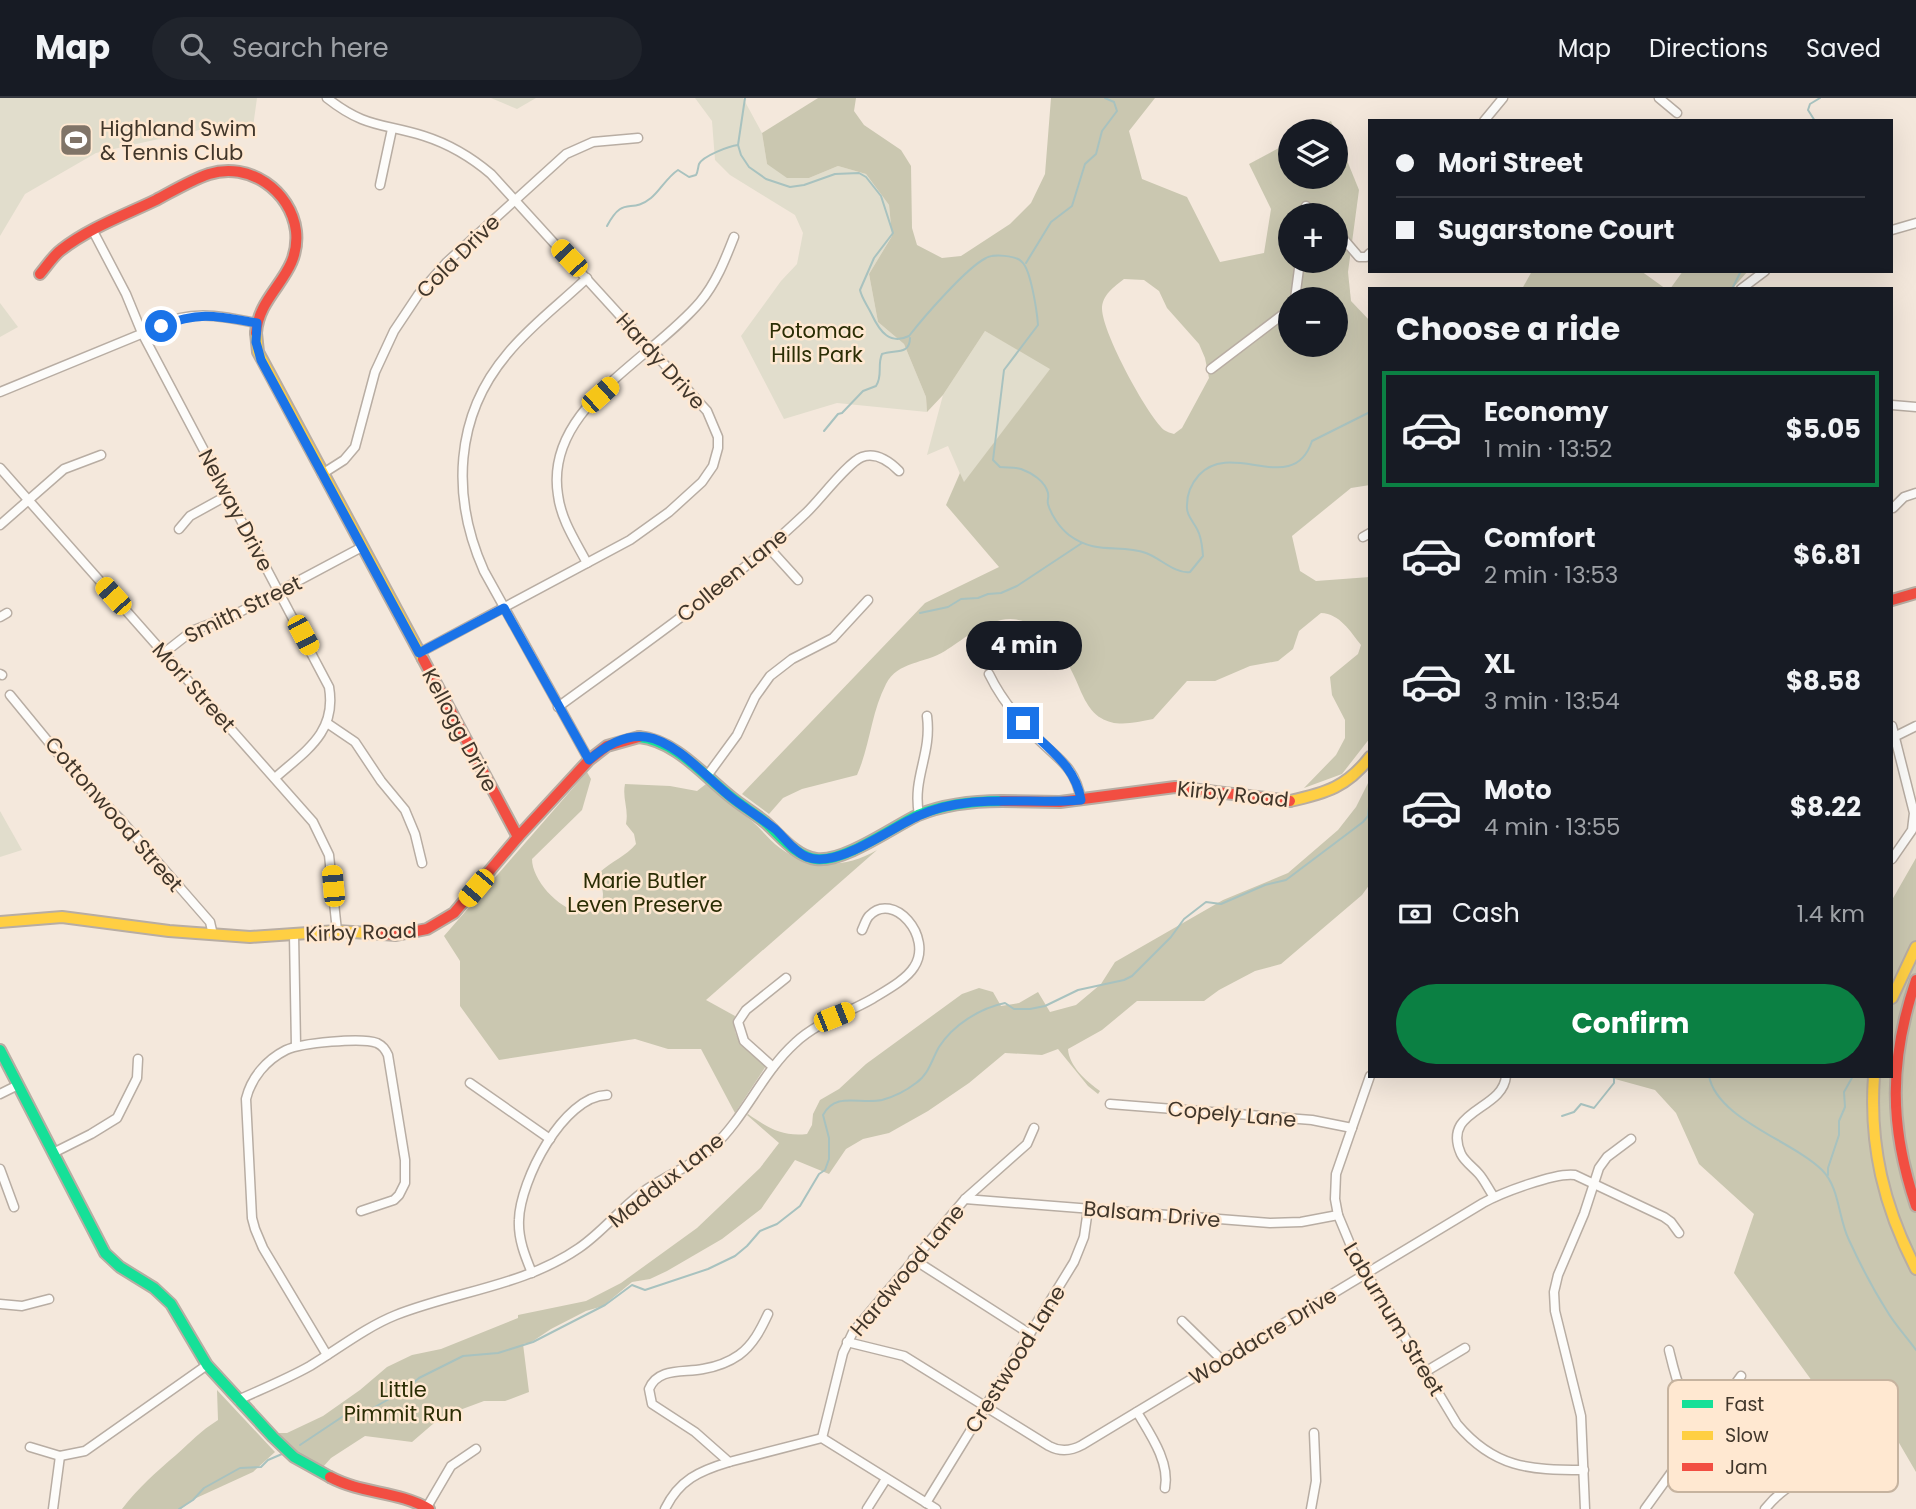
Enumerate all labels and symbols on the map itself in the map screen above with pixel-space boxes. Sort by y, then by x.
place label: Highland Swim & Tennis Club [100,114,256,167]
sports icon: Highland Swim & Tennis Club [57,121,95,159]
street label: Cola Drive [410,208,506,304]
car [547,235,592,281]
street label: Hardy Drive [610,306,712,416]
route start [145,310,177,342]
park label: Potomac Hills Park [769,316,865,369]
car [578,373,623,417]
street label: Nelway Drive [192,444,280,576]
street label: Colleen Lane [670,521,794,629]
street label: Smith Street [179,568,307,650]
car [92,573,135,619]
car [284,612,323,658]
callout: 4 min [965,622,1081,670]
street label: Mori Street [146,636,242,738]
street label: Kellogg Drive [415,663,505,797]
route end [1007,707,1039,739]
street label: Cottonwood Street [38,730,190,898]
street label: Kirby Road [1176,774,1290,814]
car [321,864,346,908]
car [455,865,498,911]
park label: Marie Butler Leven Preserve [567,866,723,919]
street label: Kirby Road [305,916,417,948]
car [811,999,858,1035]
street label: Copely Lane [1166,1094,1298,1134]
street label: Maddux Lane [602,1126,730,1234]
street label: Balsam Drive [1082,1194,1222,1234]
street label: Hardwood Lane [843,1198,971,1342]
street label: Laburnum Street [1337,1237,1451,1401]
street label: Crestwood Lane [958,1280,1072,1438]
street label: Woodacre Drive [1184,1280,1342,1392]
park label: Little Pimmit Run [344,1375,462,1428]
legend [1668,1380,1898,1492]
text: Fast [1725,1391,1764,1418]
text: Slow [1725,1422,1769,1449]
text: Jam [1725,1454,1767,1481]

